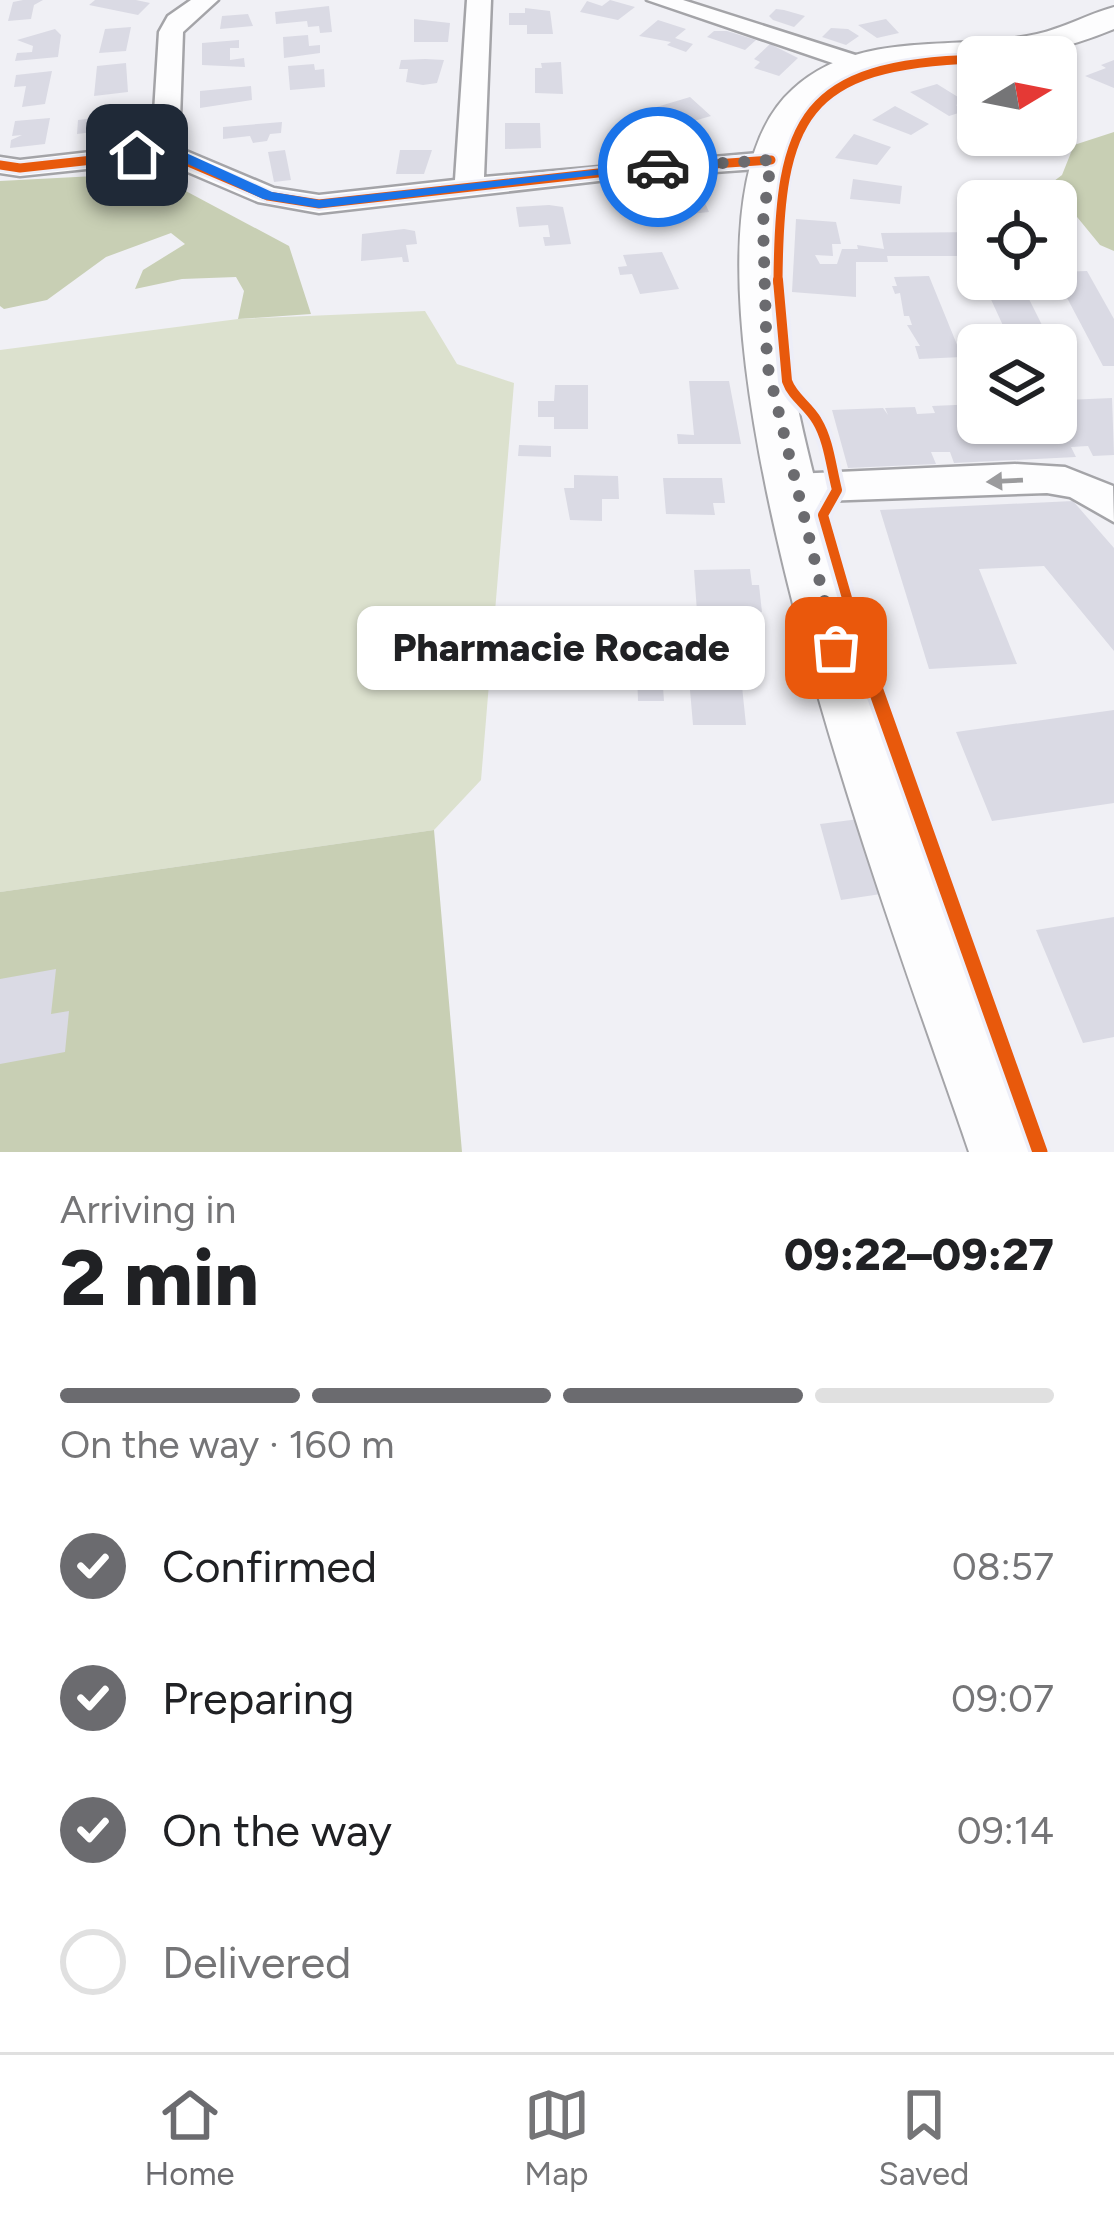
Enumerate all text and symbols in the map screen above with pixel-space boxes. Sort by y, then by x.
north arrow [957,36,1077,156]
map controls [957,36,1077,444]
pin [86,104,188,206]
courier [598,107,718,227]
icon: home [104,122,170,188]
icon: car [625,134,691,200]
button: locate [957,180,1077,300]
button: layers [957,324,1077,444]
one-way arrow [985,472,1023,491]
pin [785,597,887,699]
callout: Pharmacie Rocade [356,606,764,690]
icon: bag [803,615,869,681]
text: Pharmacie Rocade [392,624,730,671]
text: Arriving in [60,1186,236,1233]
text: 09:22–09:27 [784,1227,1054,1281]
text: 2 min [60,1231,259,1325]
text: On the way · 160 m [60,1421,395,1468]
icon: check [60,1533,126,1599]
text: Confirmed [162,1539,377,1593]
text: 08:57 [952,1543,1054,1590]
icon: check [60,1665,126,1731]
text: Preparing [162,1671,354,1725]
text: 09:07 [951,1675,1054,1722]
icon: check [60,1797,126,1863]
text: On the way [162,1803,392,1857]
text: 09:14 [957,1807,1054,1854]
text: Delivered [162,1935,351,1989]
tab: Home [144,2082,235,2193]
tab: Map [524,2082,590,2193]
tab: Saved [878,2082,969,2193]

